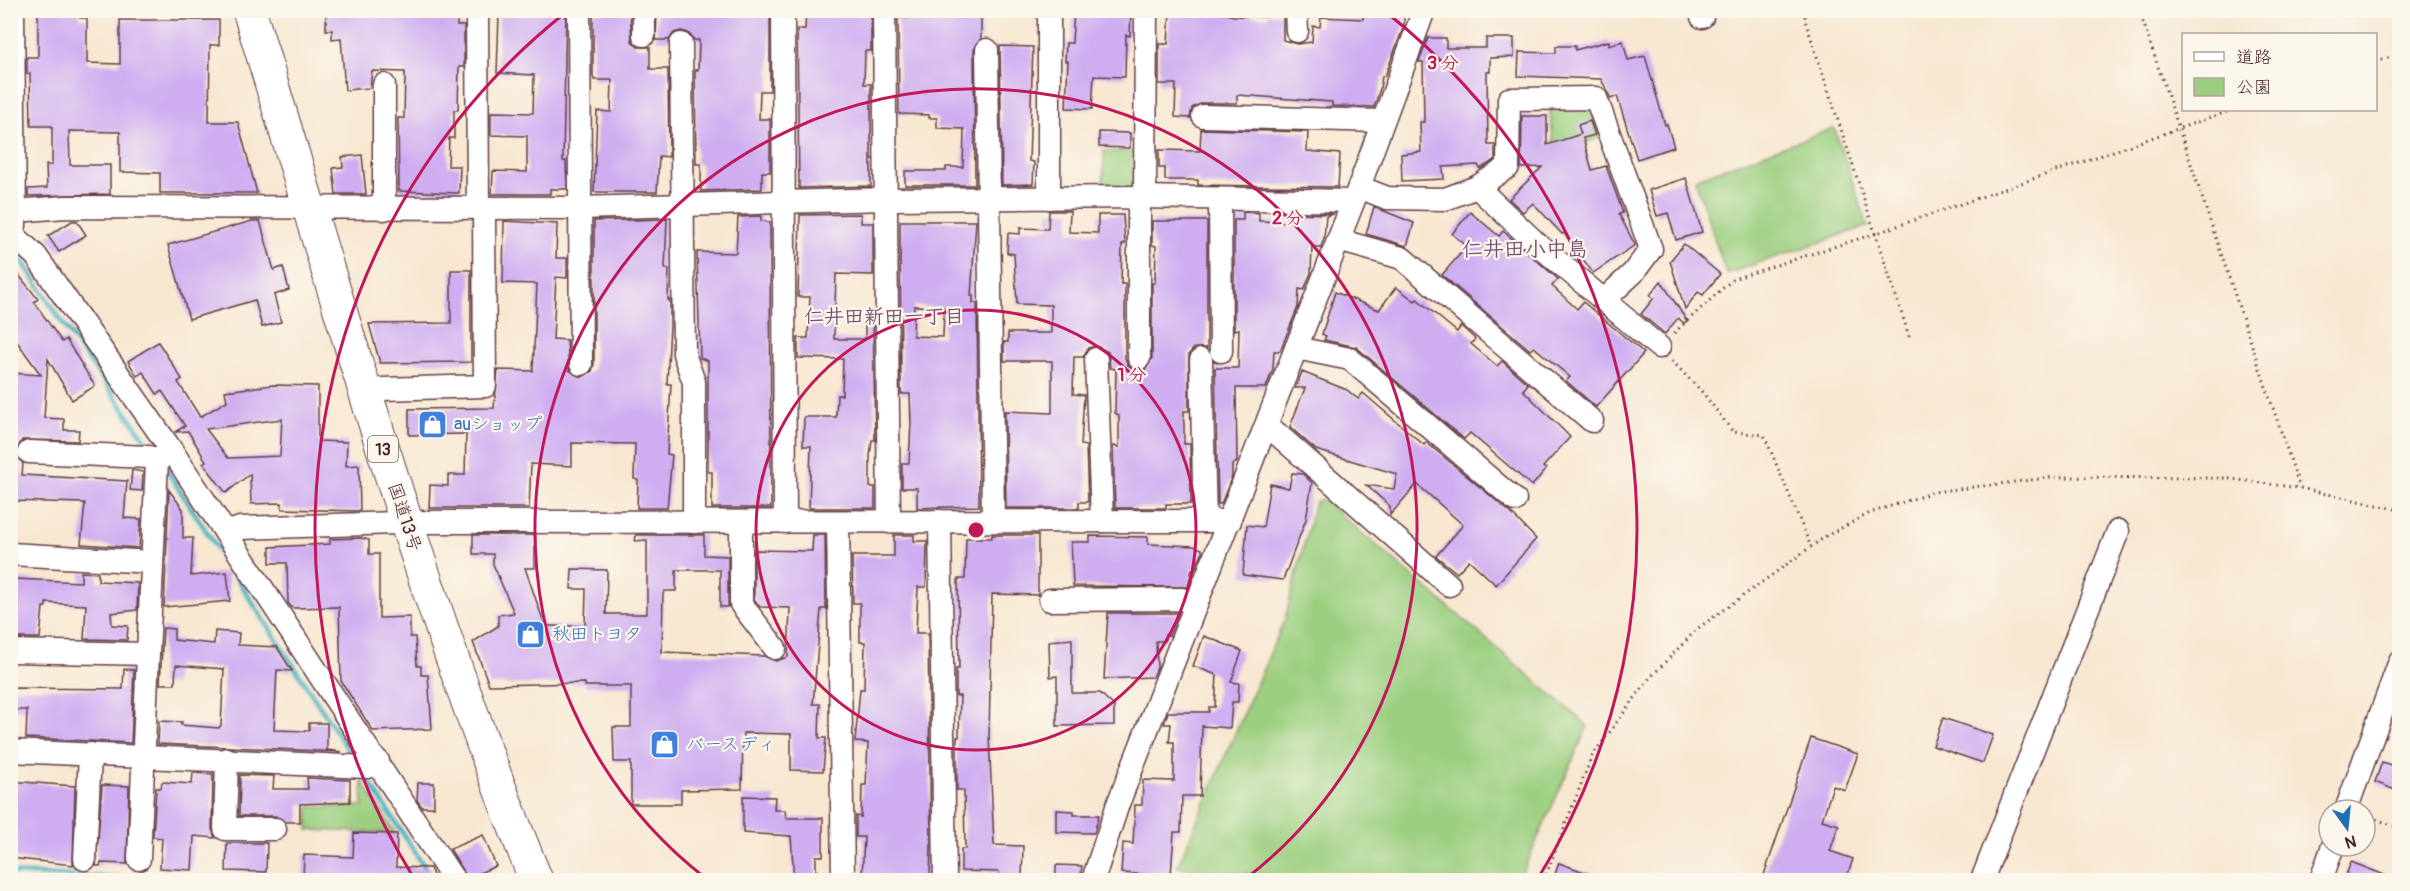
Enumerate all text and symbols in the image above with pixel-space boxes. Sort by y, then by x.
legend [2182,33,2377,111]
text: 道路 [2236,46,2272,69]
text: 3 分 [1427,52,1459,75]
text: 公園 [2236,76,2272,99]
text: 2 分 [1272,207,1304,230]
district label: 仁井田小中島 [1462,236,1588,263]
district label: 仁井田新田一丁目 [804,304,964,329]
text: 1 分 [1118,364,1146,387]
shop icon: auショップ [417,408,449,440]
place label: auショップ [454,413,542,436]
road number: 13 [368,436,398,462]
street label: 国道13号 [383,480,426,555]
centre of rings [966,520,986,540]
shop icon: 秋田トヨタ [515,618,547,650]
place label: 秋田トヨタ [552,623,642,646]
shop icon: バースディ [649,728,681,760]
place label: バースディ [686,733,776,756]
north arrow [2317,798,2377,858]
text: N [2343,830,2358,853]

